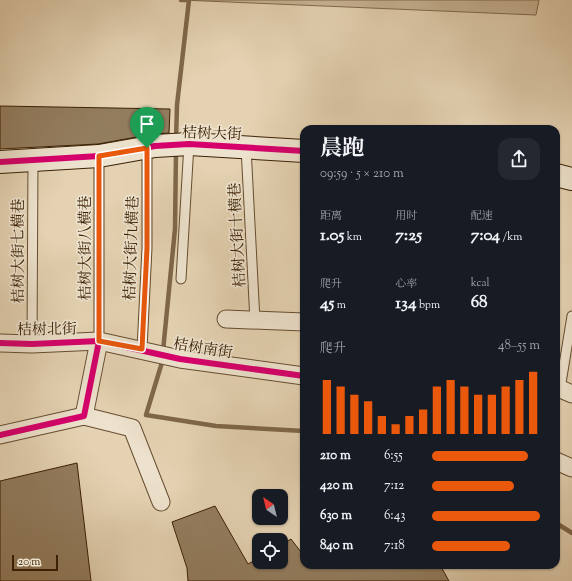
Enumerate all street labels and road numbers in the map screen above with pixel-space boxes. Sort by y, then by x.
street label: 桔树大街 [182,123,242,146]
street label: 桔树大街十横巷 [225,182,252,288]
street label: 桔树大街八横巷 [76,195,97,301]
street label: 桔树大街九横巷 [120,195,145,301]
street label: 桔树大街七横巷 [9,198,30,304]
street label: 桔树北街 [17,319,77,342]
street label: 桔树南街 [171,334,234,365]

